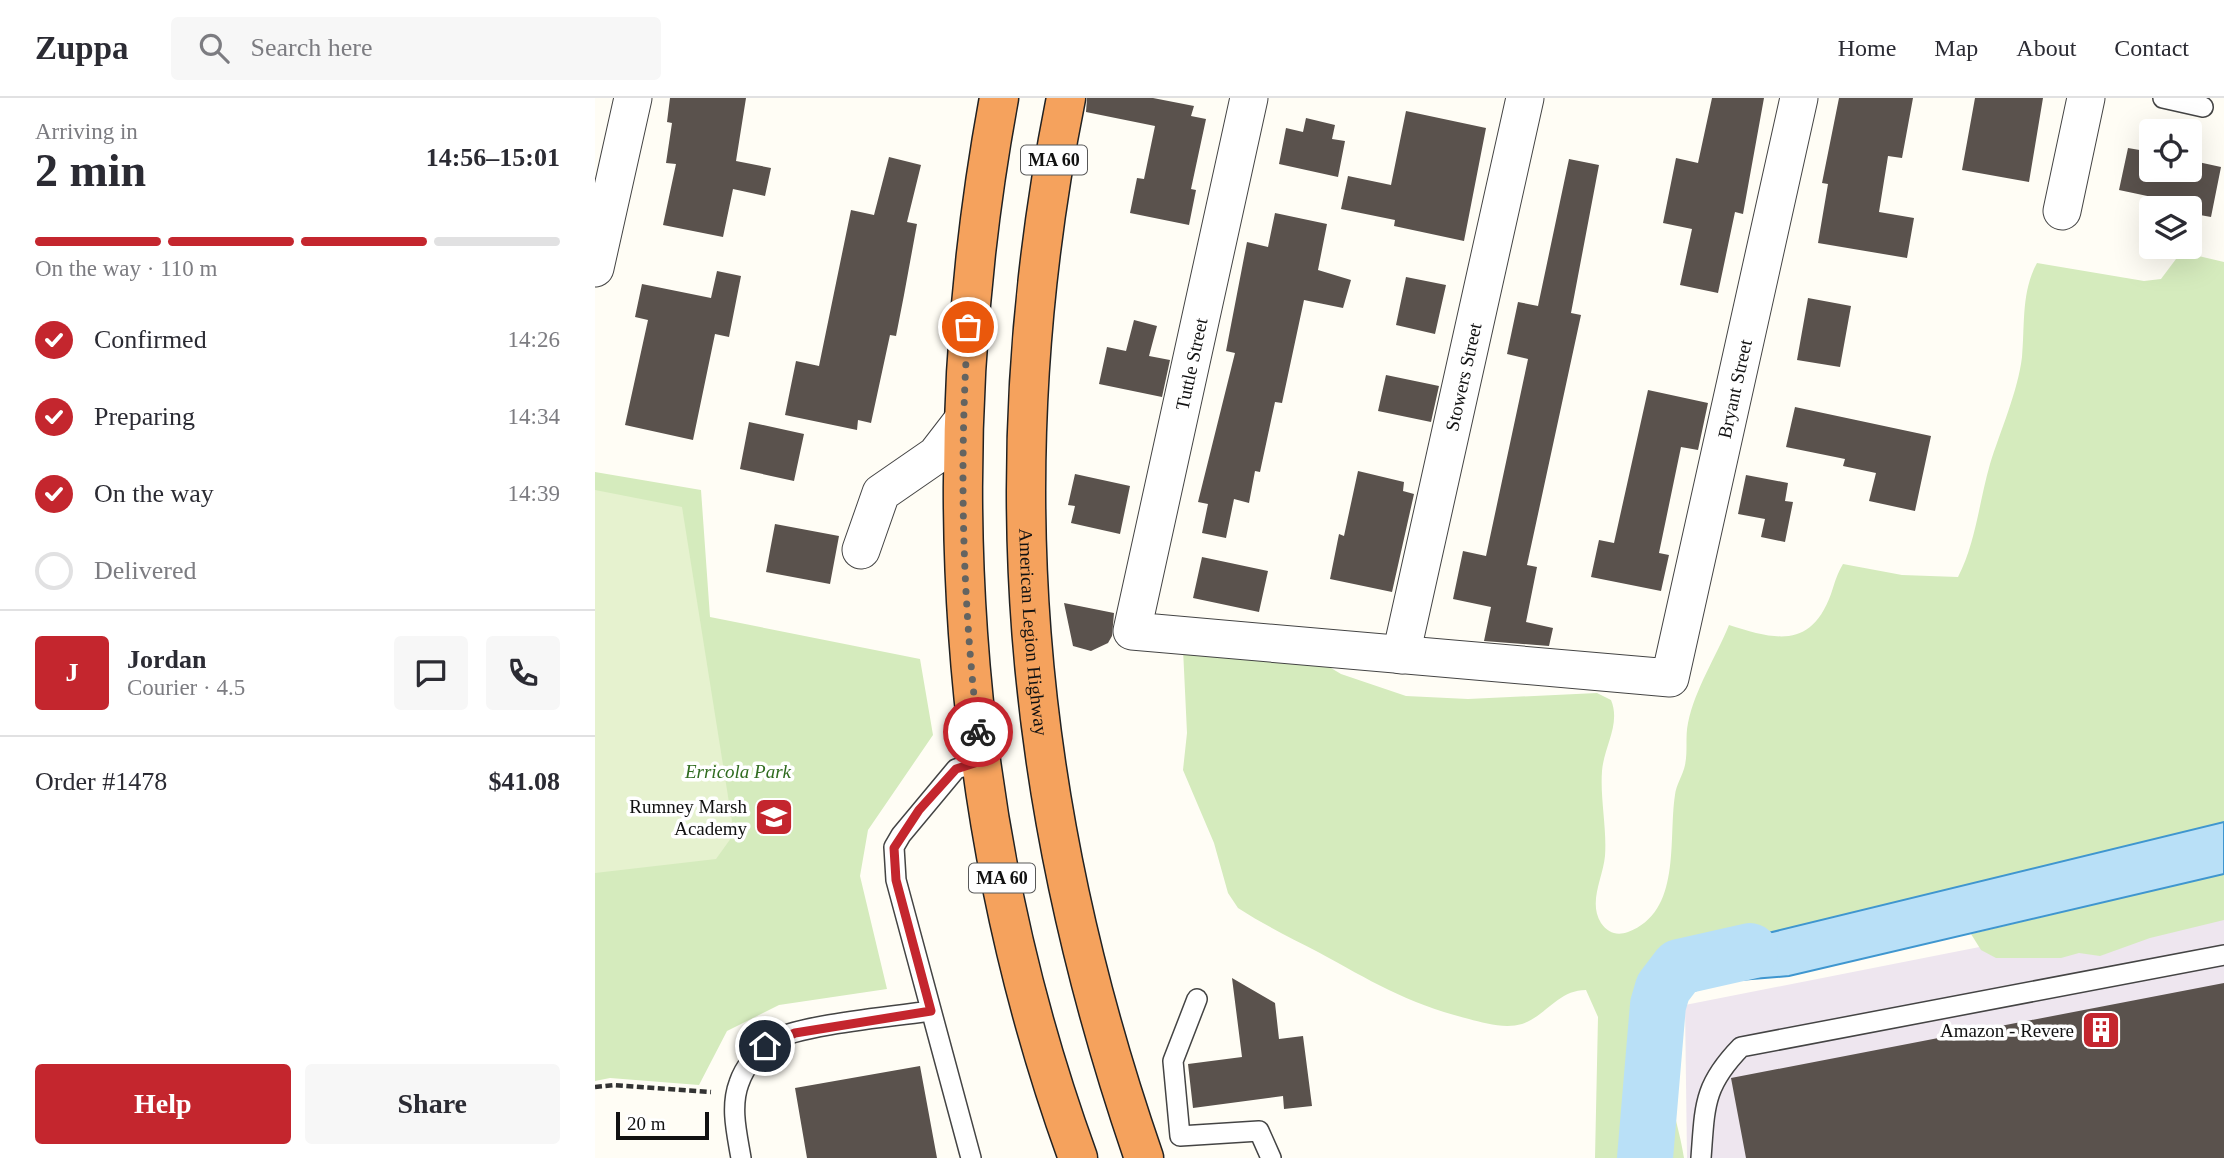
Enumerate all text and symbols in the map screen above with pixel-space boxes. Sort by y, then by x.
search box [171,17,661,80]
icon: search [195,29,233,67]
text: Zuppa [35,30,129,66]
text: Search here [251,33,373,62]
text: Home [1838,35,1896,61]
text: Map [1934,35,1978,61]
text: About [2016,35,2076,61]
text: Contact [2114,35,2189,61]
text: Arriving in [35,119,138,144]
map controls [2139,119,2202,259]
button: locate [2139,119,2202,182]
text: 14:56–15:01 [426,143,560,172]
text: 2 min [35,145,146,196]
road number: MA 60 [1021,146,1087,174]
button: layers [2139,196,2202,259]
text: On the way · 110 m [35,256,217,281]
pin [938,297,998,357]
icon: bag [949,308,987,346]
street label: Tuttle Street [1171,315,1212,412]
street label: Stowers Street [1441,320,1486,433]
icon: check [35,321,73,359]
text: Confirmed [94,325,207,354]
text: 14:26 [508,327,560,352]
street label: Bryant Street [1714,337,1756,440]
icon: check [35,398,73,436]
text: Preparing [94,402,195,431]
text: 14:34 [508,404,560,429]
icon: check [35,475,73,513]
text: On the way [94,479,214,508]
text: 14:39 [508,481,560,506]
street label: American Legion Highway [1015,528,1052,737]
text: Delivered [94,556,197,585]
button: chat [394,636,468,710]
button: phone [486,636,560,710]
text: Jordan [127,645,206,674]
text: J [66,658,79,687]
text: Courier · 4.5 [127,675,245,700]
courier [943,697,1013,767]
icon: bike [959,713,997,751]
park label: Erricola Park [684,761,792,782]
text: Order #1478 [35,767,167,796]
text: $41.08 [489,767,560,796]
place label: Rumney Marsh Academy [629,796,747,839]
school or university icon: Rumney Marsh Academy [753,796,795,838]
road number: MA 60 [969,864,1035,892]
building icon: Amazon - Revere [2080,1009,2122,1051]
pin [735,1016,795,1076]
place label: Amazon - Revere [1940,1020,2074,1041]
icon: home [746,1027,784,1065]
button: Help [35,1064,291,1144]
button: Share [305,1064,560,1144]
scale bar [616,1109,709,1141]
text: 20 m [627,1113,666,1134]

